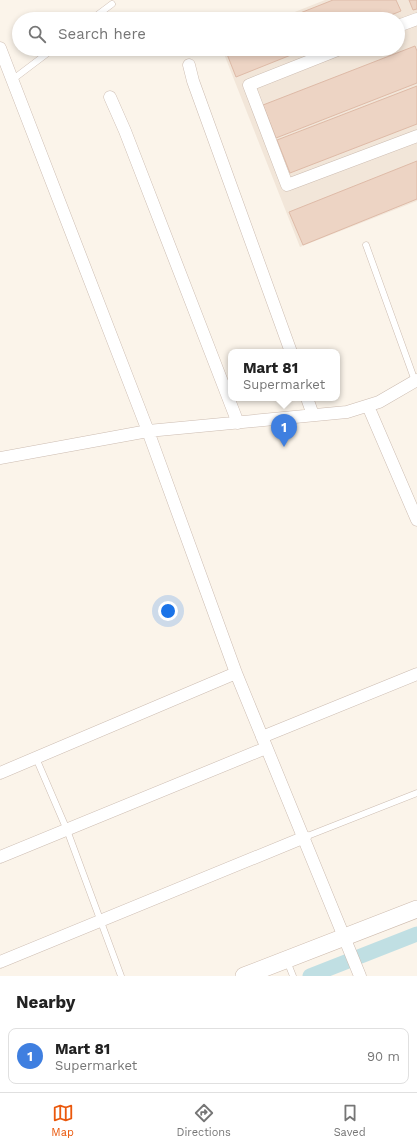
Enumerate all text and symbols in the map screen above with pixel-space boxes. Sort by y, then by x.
search box [12,12,405,56]
icon: search [26,23,48,45]
text: Search here [58,25,146,43]
popup [228,349,340,401]
text: Mart 81 [243,359,298,377]
text: Supermarket [243,377,325,392]
pin: 1 [271,414,297,447]
your location [158,601,178,621]
text: Nearby [16,992,75,1012]
text: Mart 81 [55,1040,110,1058]
text: 1 [27,1049,33,1064]
text: 90 m [367,1049,400,1064]
text: Supermarket [55,1058,137,1073]
tab: Map [51,1102,74,1139]
tab: Directions [177,1102,231,1139]
tab: Saved [334,1102,366,1139]

